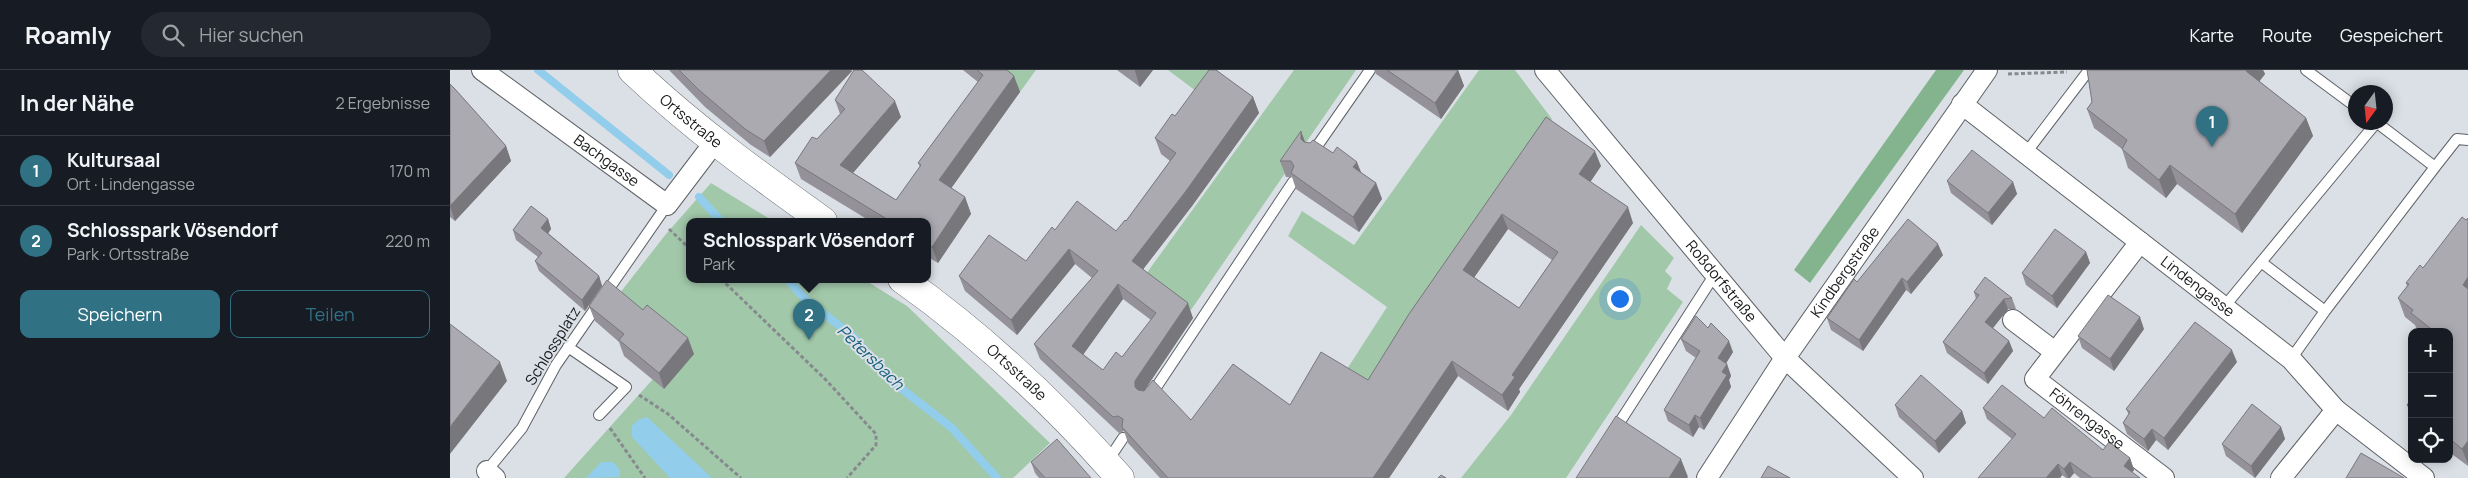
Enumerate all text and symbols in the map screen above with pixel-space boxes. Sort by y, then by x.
search box [141,12,491,57]
text: Roamly [25,18,111,51]
icon: search [159,21,187,49]
text: Hier suchen [199,22,304,48]
text: Karte [2189,23,2234,47]
text: Route [2262,23,2312,47]
text: Gespeichert [2340,23,2443,47]
north arrow [2348,85,2393,130]
text: In der Nähe [20,89,134,117]
street label: Ortsstraße [655,89,727,153]
text: 2 Ergebnisse [335,92,430,114]
pin: 1 [2196,106,2228,147]
street label: Bachgasse [570,129,644,192]
text: Kultursaal [67,147,161,173]
text: 1 [32,160,40,182]
text: 170 m [389,160,430,182]
text: Ort · Lindengasse [67,173,195,195]
text: Schlosspark Vösendorf [67,217,278,243]
popup [686,218,931,283]
street label: Kindbergstraße [1806,222,1884,322]
text: Schlosspark Vösendorf [703,227,914,253]
text: 2 [31,230,41,252]
text: 220 m [385,230,430,252]
street label: Roßdorfstraße [1681,235,1762,327]
text: Park · Ortsstraße [67,243,189,265]
street label: Lindengasse [2157,251,2239,322]
text: Park [703,253,735,275]
your location [1607,286,1633,312]
button: Speichern [20,290,220,338]
button: Teilen [230,290,430,338]
pin: 2 [793,299,825,340]
street label: Schlossplatz [520,302,585,389]
water label: Petersbach [833,320,910,395]
map controls [2408,328,2453,463]
button: + [2408,328,2453,373]
street label: Ortsstraße [982,339,1052,405]
button: − [2408,373,2453,418]
street label: Föhrengasse [2045,383,2129,454]
button: locate [2408,418,2453,463]

